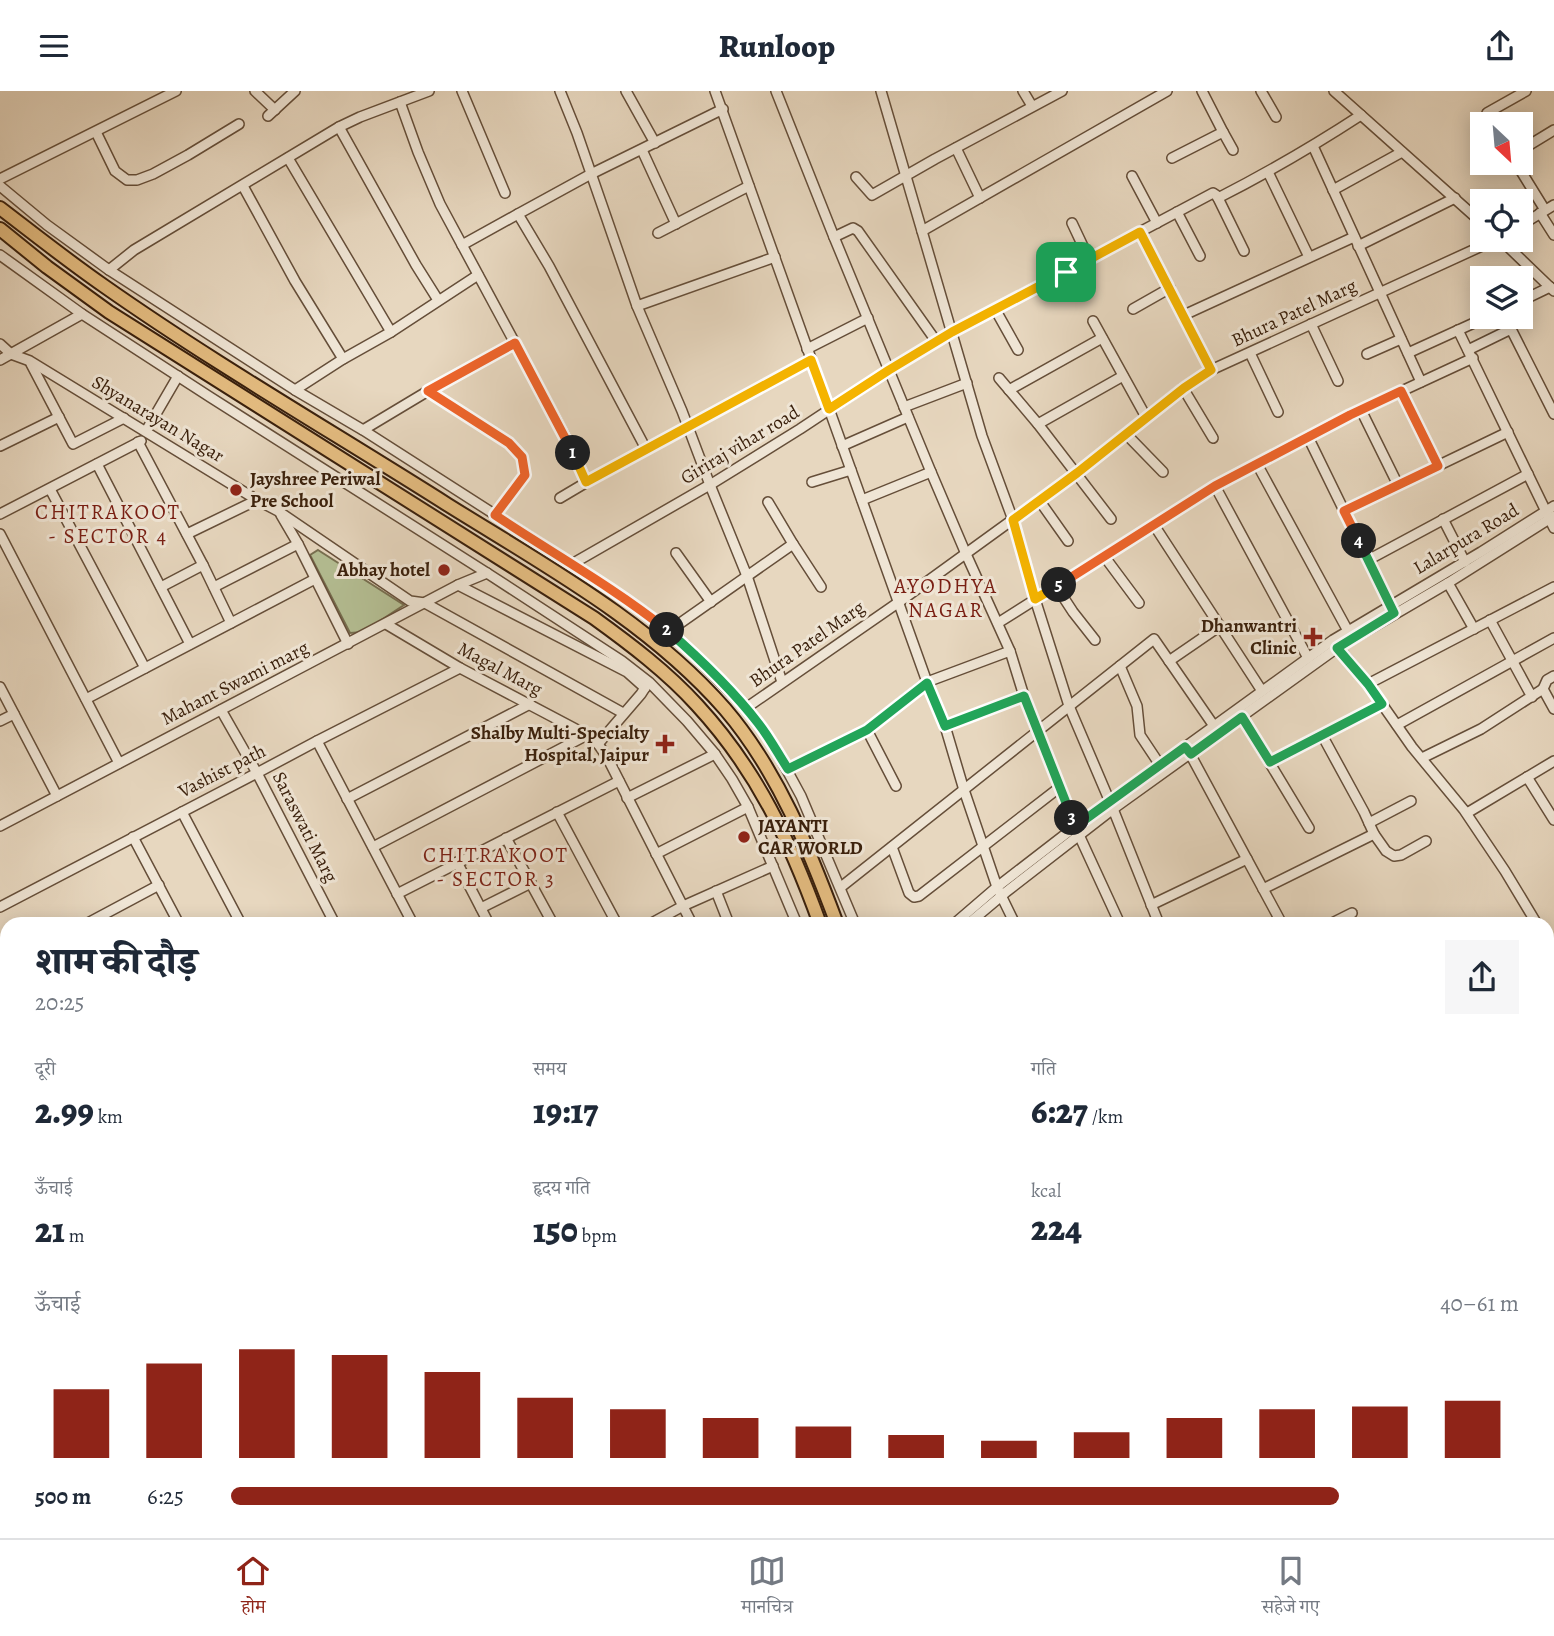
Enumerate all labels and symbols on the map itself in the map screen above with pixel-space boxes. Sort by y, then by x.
north arrow [1470,112,1533,175]
pin [1036,242,1096,302]
street label: Bhura Patel Marg [1227,272,1361,353]
street label: Shyanarayan Nagar [87,369,229,469]
street label: Giriraj vihar road [676,399,805,491]
pin: 1 [556,435,590,471]
place label: Jayshree Periwal Pre School [250,466,381,514]
marker: Jayshree Periwal Pre School [228,482,244,498]
street label: Lalarpura Road [1408,497,1524,581]
district label: CHITRAKOOT - SECTOR 4 [35,498,181,550]
pin: 4 [1342,524,1376,559]
place label: Abhay hotel [336,557,430,583]
marker: Abhay hotel [436,562,452,578]
pin: 5 [1042,567,1076,603]
district label: AYODHYA NAGAR [893,572,998,624]
street label: Bhura Patel Marg [744,594,870,693]
pin: 2 [650,613,684,647]
place label: Dhanwantri Clinic [1201,613,1297,661]
marker: Dhanwantri Clinic [1303,627,1323,647]
street label: Mahant Swami marg [157,634,314,731]
street label: Magal Marg [453,636,548,702]
place label: Shalby Multi-Specialty Hospital, Jaipur [471,720,650,768]
marker: Shalby Multi-Specialty Hospital, Jaipur [655,734,675,754]
street label: Vashist path [173,738,270,805]
street label: Saraswati Marg [266,767,344,887]
pin: 3 [1054,801,1090,835]
place label: JAYANTI CAR WORLD [758,813,863,861]
marker: JAYANTI CAR WORLD [736,829,752,845]
district label: CHITRAKOOT - SECTOR 3 [423,841,569,893]

